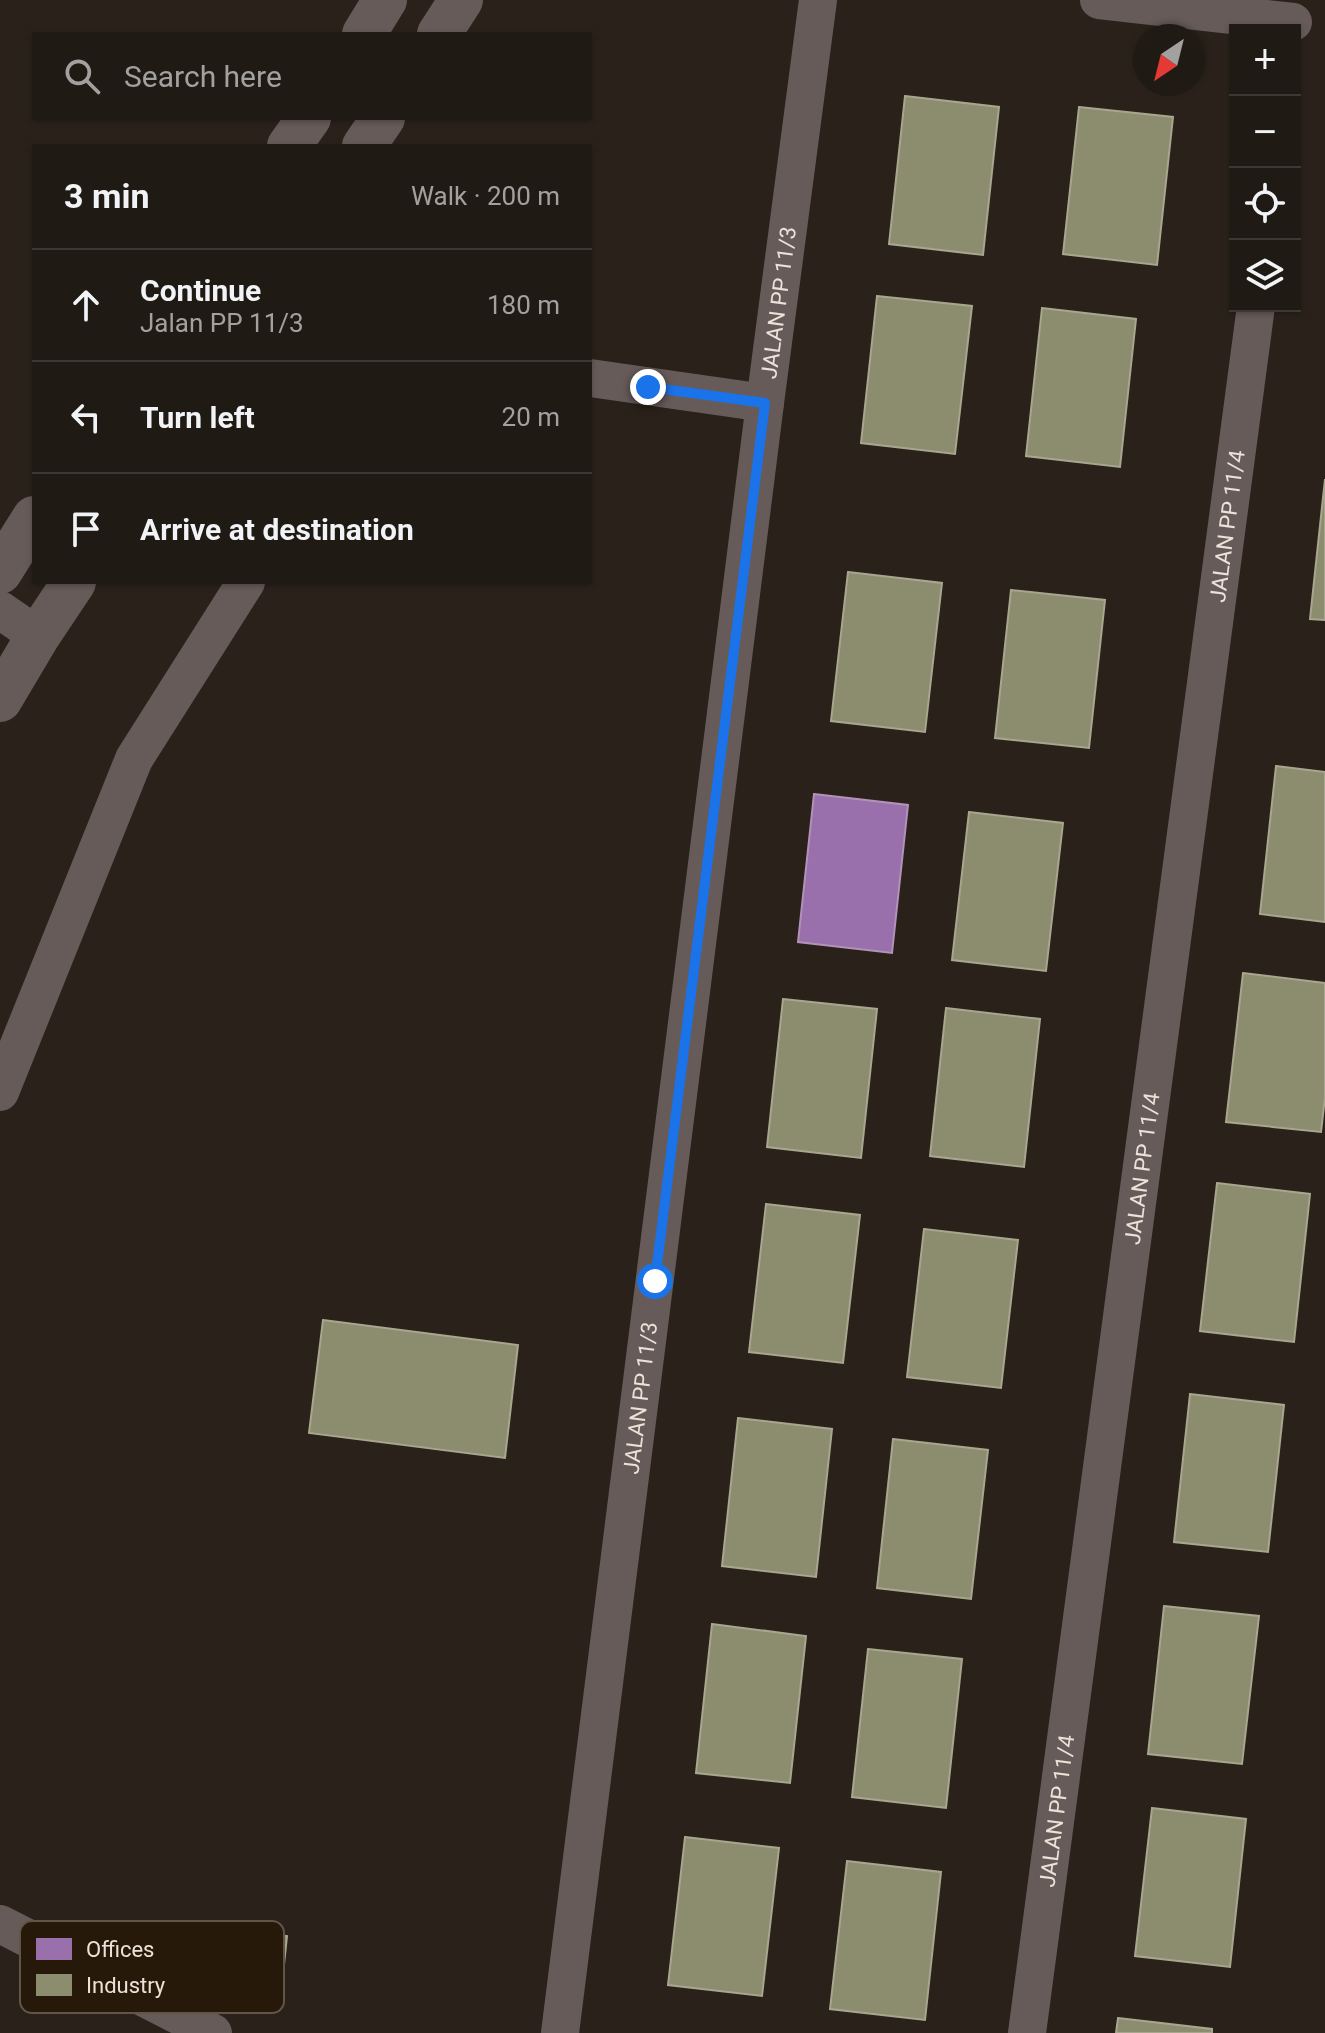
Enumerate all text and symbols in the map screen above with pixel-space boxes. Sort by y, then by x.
north arrow [1133,24,1205,96]
map controls [1229,24,1301,312]
button: + [1229,24,1301,96]
search box [32,32,592,120]
icon: search [60,54,104,98]
text: Search here [124,59,282,94]
button: − [1229,96,1301,168]
button: locate [1229,168,1301,240]
text: 3 min [64,176,149,216]
text: Walk · 200 m [411,181,560,211]
street label: JALAN PP 11/3 [756,225,801,380]
button: layers [1229,240,1301,312]
text: Continue [140,273,261,308]
icon: ahead [64,283,108,327]
text: 180 m [487,290,560,320]
text: Jalan PP 11/3 [140,308,304,338]
route end [630,369,666,405]
icon: left [64,395,108,439]
text: Turn left [140,400,255,435]
text: 20 m [502,402,560,432]
street label: JALAN PP 11/4 [1204,449,1249,604]
icon: arrive [64,507,108,551]
text: Arrive at destination [140,512,414,547]
street label: JALAN PP 11/4 [1119,1091,1164,1246]
route start [637,1263,673,1299]
street label: JALAN PP 11/3 [618,1320,662,1476]
street label: JALAN PP 11/4 [1034,1733,1079,1889]
legend [20,1921,284,2013]
text: Offices [86,1937,154,1962]
text: Industry [86,1973,166,1998]

